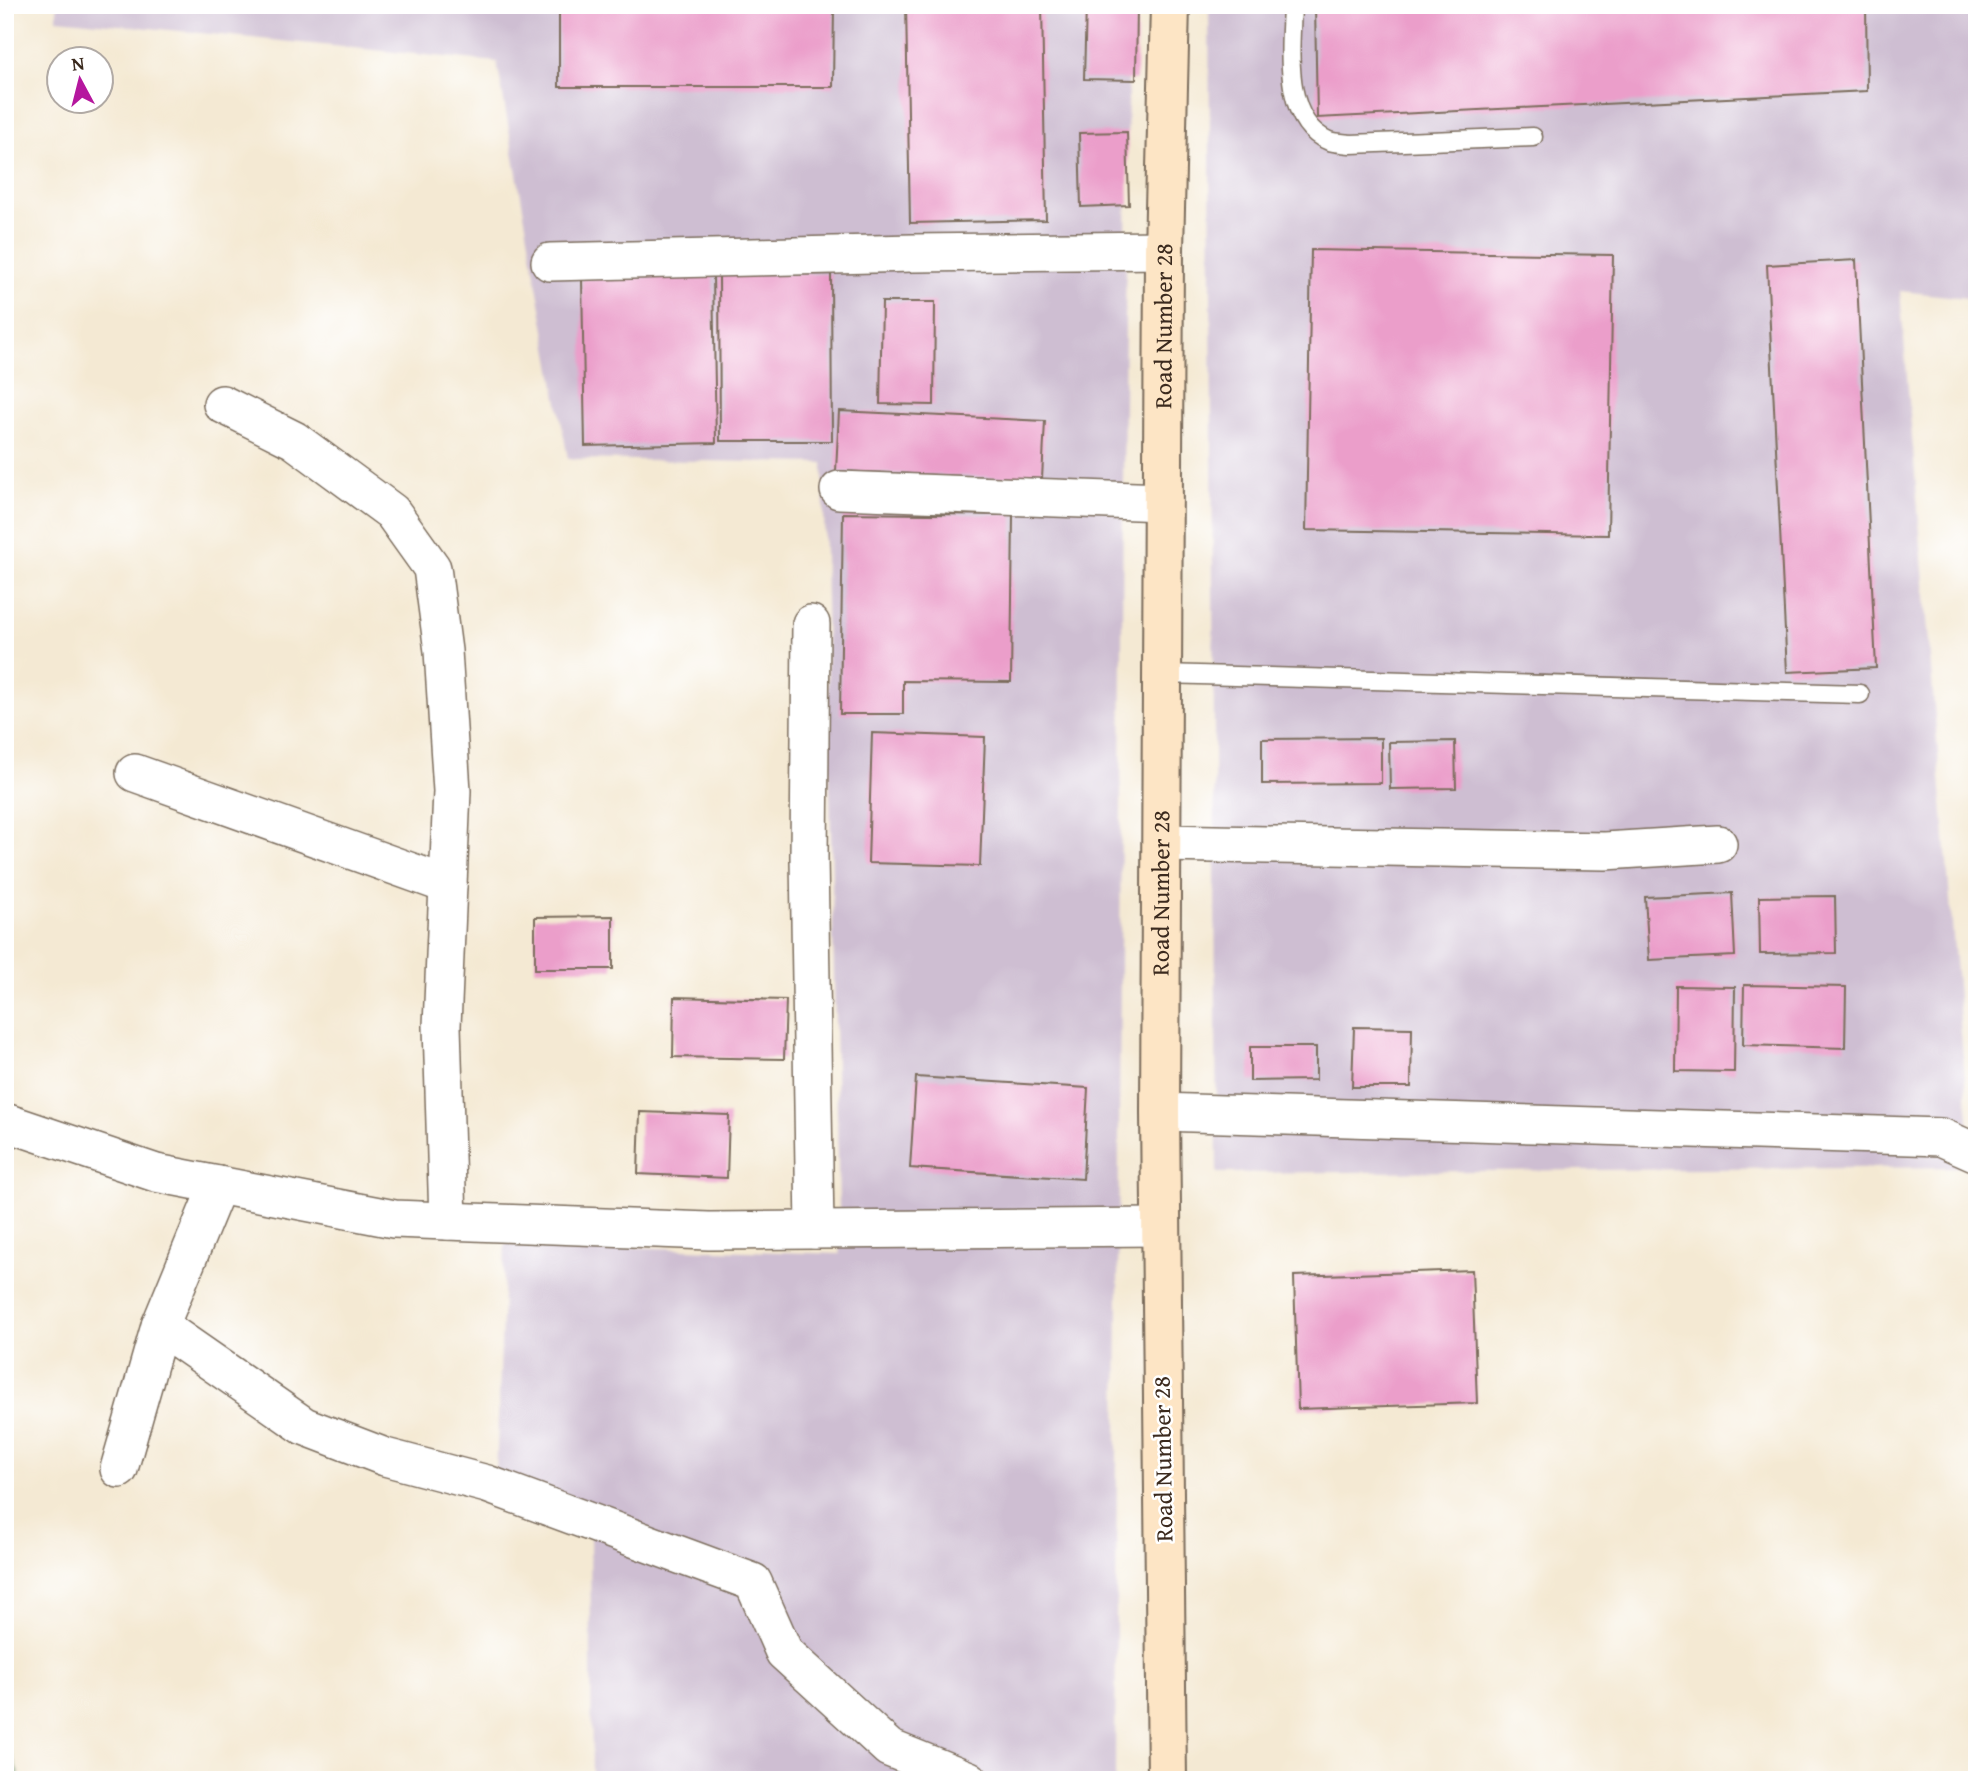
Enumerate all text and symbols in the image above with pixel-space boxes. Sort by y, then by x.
north arrow [46,46,116,116]
text: N [70,48,86,78]
street label: Road Number 28 [1145,243,1181,409]
street label: Road Number 28 [1143,810,1178,976]
street label: Road Number 28 [1144,1376,1181,1542]

